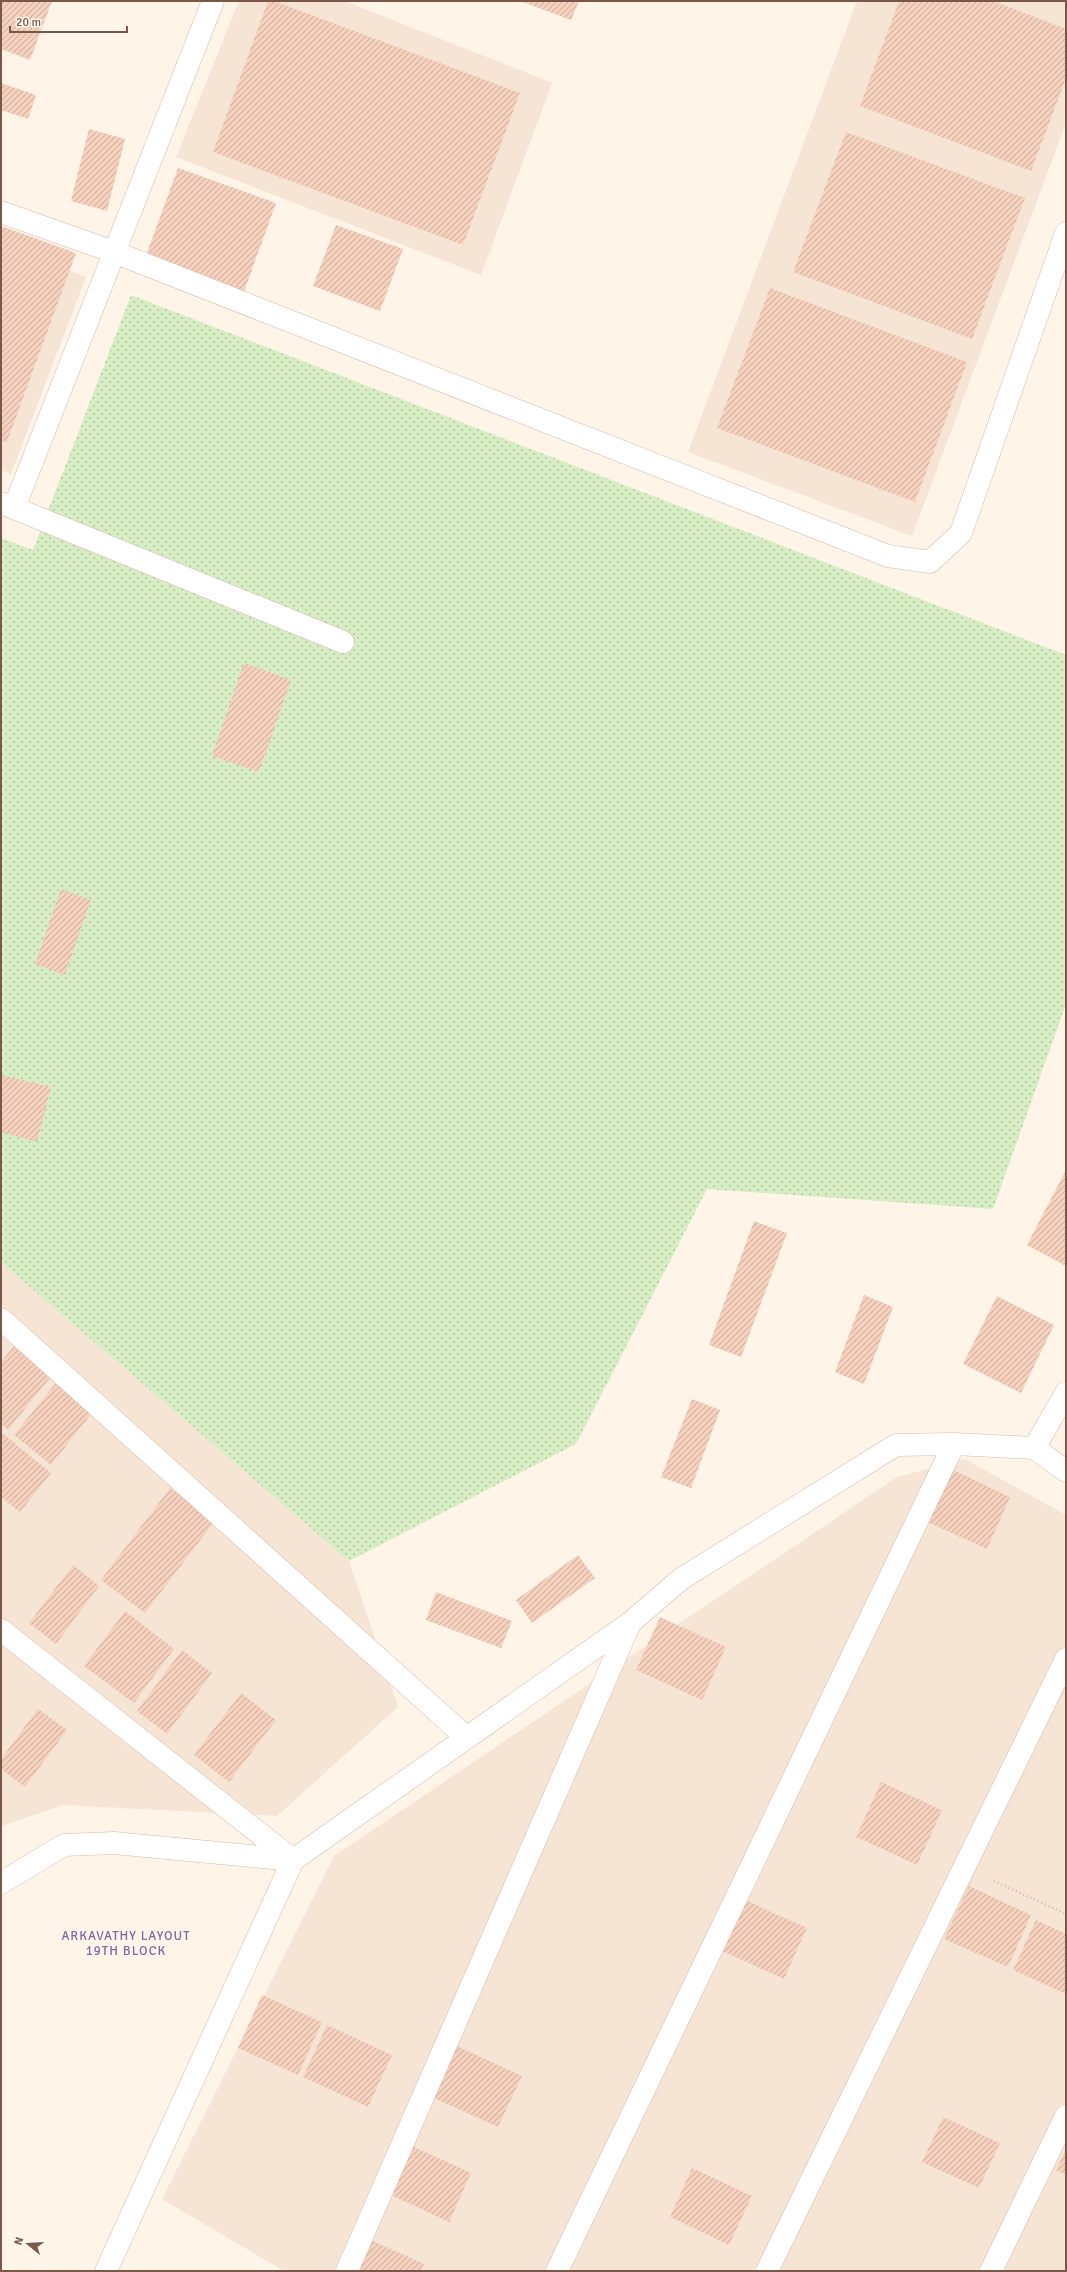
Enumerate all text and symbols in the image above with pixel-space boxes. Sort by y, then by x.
scale bar [10,8,127,34]
text: 20 m [16,15,41,30]
district label: ARKAVATHY LAYOUT 19TH BLOCK [61,1928,191,1959]
north arrow [8,2224,48,2264]
text: N [12,2235,26,2247]

